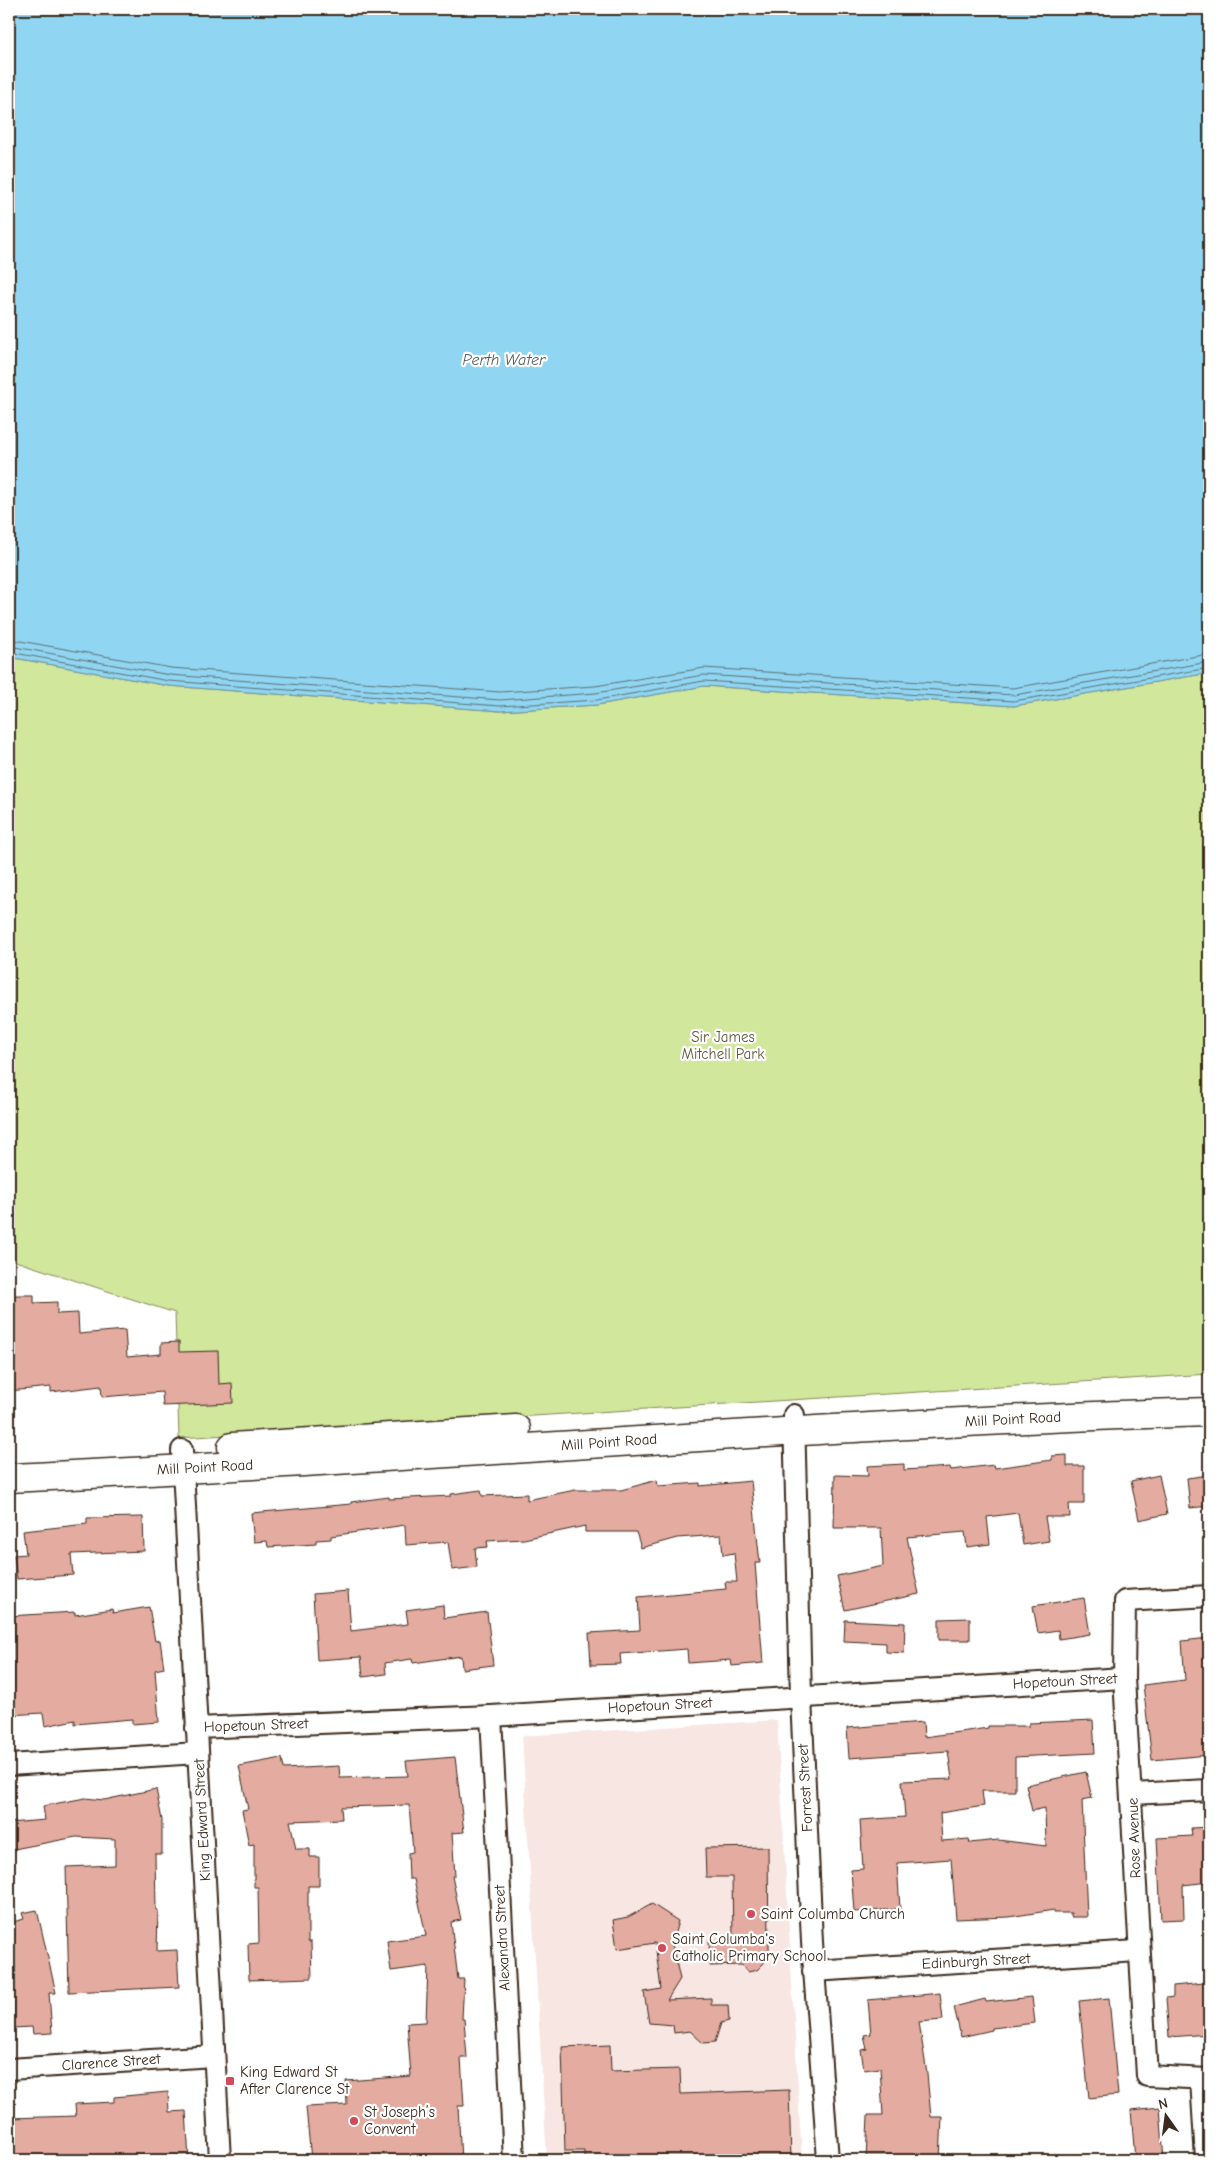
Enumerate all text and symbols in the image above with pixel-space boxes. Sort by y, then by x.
water label: Perth Water [463,351,546,369]
park label: Sir James Mitchell Park [682,1028,765,1063]
street label: Mill Point Road [964,1407,1062,1431]
street label: Mill Point Road [560,1430,658,1454]
street label: Mill Point Road [156,1455,254,1479]
street label: Hopetoun Street [1012,1669,1118,1693]
street label: Hopetoun Street [607,1693,713,1717]
street label: Hopetoun Street [203,1714,309,1736]
street label: Forrest Street [794,1743,816,1832]
street label: King Edward Street [190,1758,214,1882]
street label: Rose Avenue [1124,1797,1144,1879]
street label: Alexandra Street [490,1884,514,1992]
place label: Saint Columba Church [761,1905,905,1923]
marker: Saint Columba Church [745,1908,757,1920]
place label: Saint Columba's Catholic Primary School [672,1930,826,1965]
marker: Saint Columba's Catholic Primary School [656,1942,668,1954]
street label: Edinburgh Street [921,1949,1031,1973]
street label: Clarence Street [61,2050,162,2074]
place label: King Edward St After Clarence St [240,2063,350,2098]
marker: King Edward St After Clarence St [224,2075,236,2087]
north arrow [1140,2092,1190,2142]
text: N [1156,2095,1169,2113]
place label: St Joseph’s Convent [364,2103,435,2138]
marker: St Joseph’s Convent [348,2115,360,2127]

